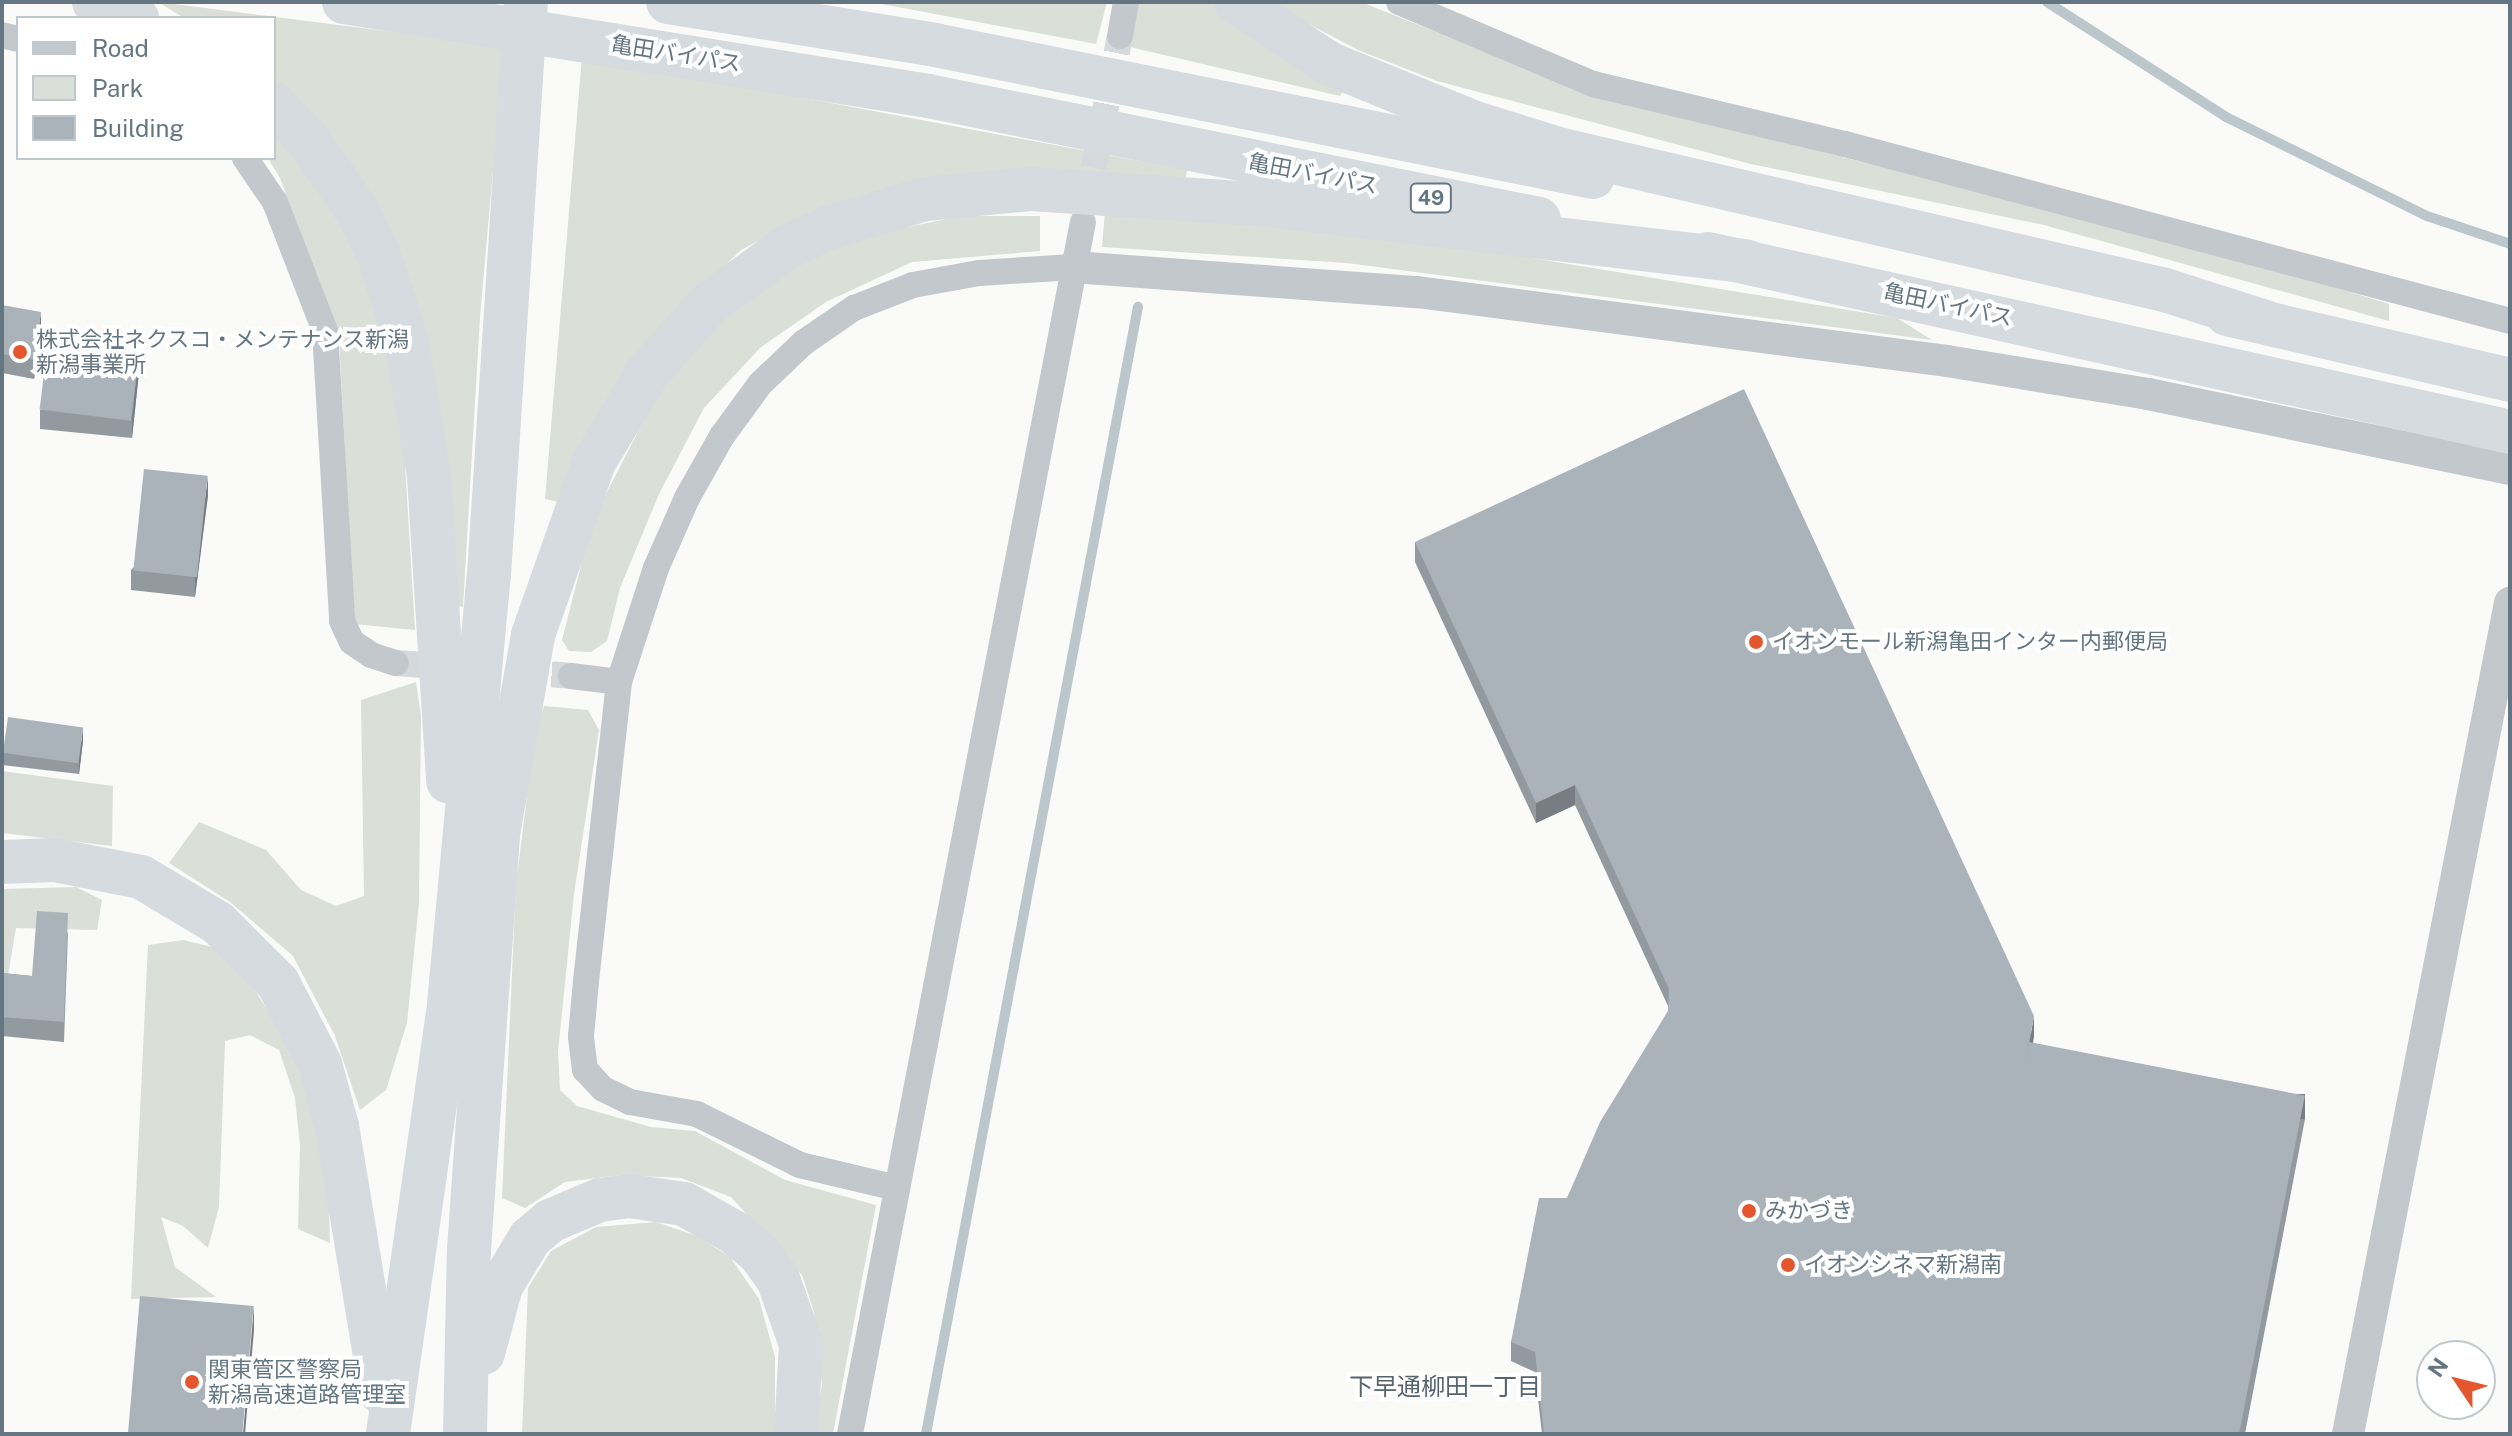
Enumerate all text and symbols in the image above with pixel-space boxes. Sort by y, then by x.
legend [16,16,276,160]
street label: 亀田バイパス [609,31,743,77]
text: Road [92,34,149,62]
text: Park [92,74,143,102]
text: Building [92,114,184,142]
street label: 亀田バイパス [1246,148,1380,200]
road number: 49 [1409,182,1453,214]
street label: 亀田バイパス [1881,278,2015,332]
place label: 株式会社ネクスコ・メンテナンス新潟 新潟事業所 [36,326,410,378]
marker: 株式会社ネクスコ・メンテナンス新潟 新潟事業所 [11,343,29,361]
place label: イオンモール新潟亀田インター内郵便局 [1772,629,2168,655]
marker: イオンモール新潟亀田インター内郵便局 [1747,633,1765,651]
place label: みかづき [1765,1198,1853,1224]
marker: みかづき [1740,1202,1758,1220]
place label: イオンシネマ新潟南 [1804,1252,2002,1278]
marker: イオンシネマ新潟南 [1779,1256,1797,1274]
north arrow [2416,1340,2496,1420]
text: N [2422,1353,2454,1382]
place label: 関東管区警察局 新潟高速道路管理室 [208,1356,406,1408]
marker: 関東管区警察局 新潟高速道路管理室 [183,1373,201,1391]
district label: 下早通柳田一丁目 [1349,1373,1541,1401]

